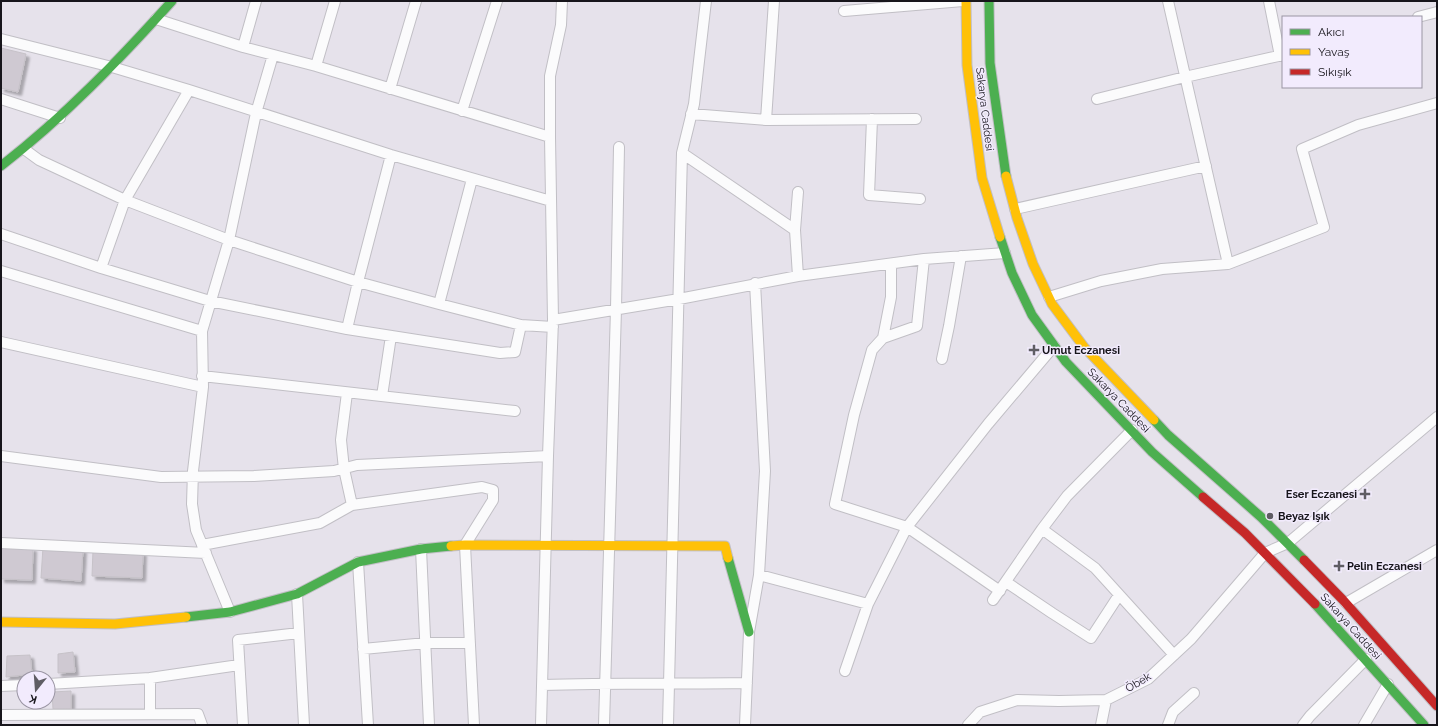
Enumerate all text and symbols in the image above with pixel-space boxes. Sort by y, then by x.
legend [1282,16,1422,88]
text: Akıcı [1318,25,1344,39]
text: Yavaş [1318,45,1350,59]
text: Sıkışık [1318,65,1352,79]
street label: Sakarya Caddesi [973,66,996,152]
place label: Umut Eczanesi [1042,344,1120,357]
marker: Umut Eczanesi [1029,345,1039,355]
street label: Sakarya Caddesi [1085,365,1153,435]
place label: Eser Eczanesi [1286,488,1357,501]
marker: Eser Eczanesi [1360,489,1370,499]
place label: Beyaz Işık [1278,510,1330,523]
marker: Beyaz Işık [1265,511,1275,521]
place label: Pelin Eczanesi [1347,560,1422,573]
marker: Pelin Eczanesi [1334,561,1344,571]
street label: Sakarya Caddesi [1318,591,1384,662]
north arrow [16,670,56,710]
street label: Öbek [1123,670,1153,695]
text: K [27,692,39,706]

